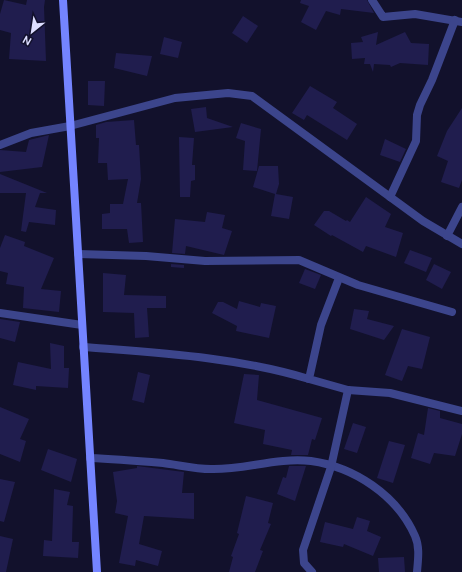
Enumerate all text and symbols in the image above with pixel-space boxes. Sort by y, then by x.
north arrow [12,12,52,52]
text: N [20,33,34,48]

